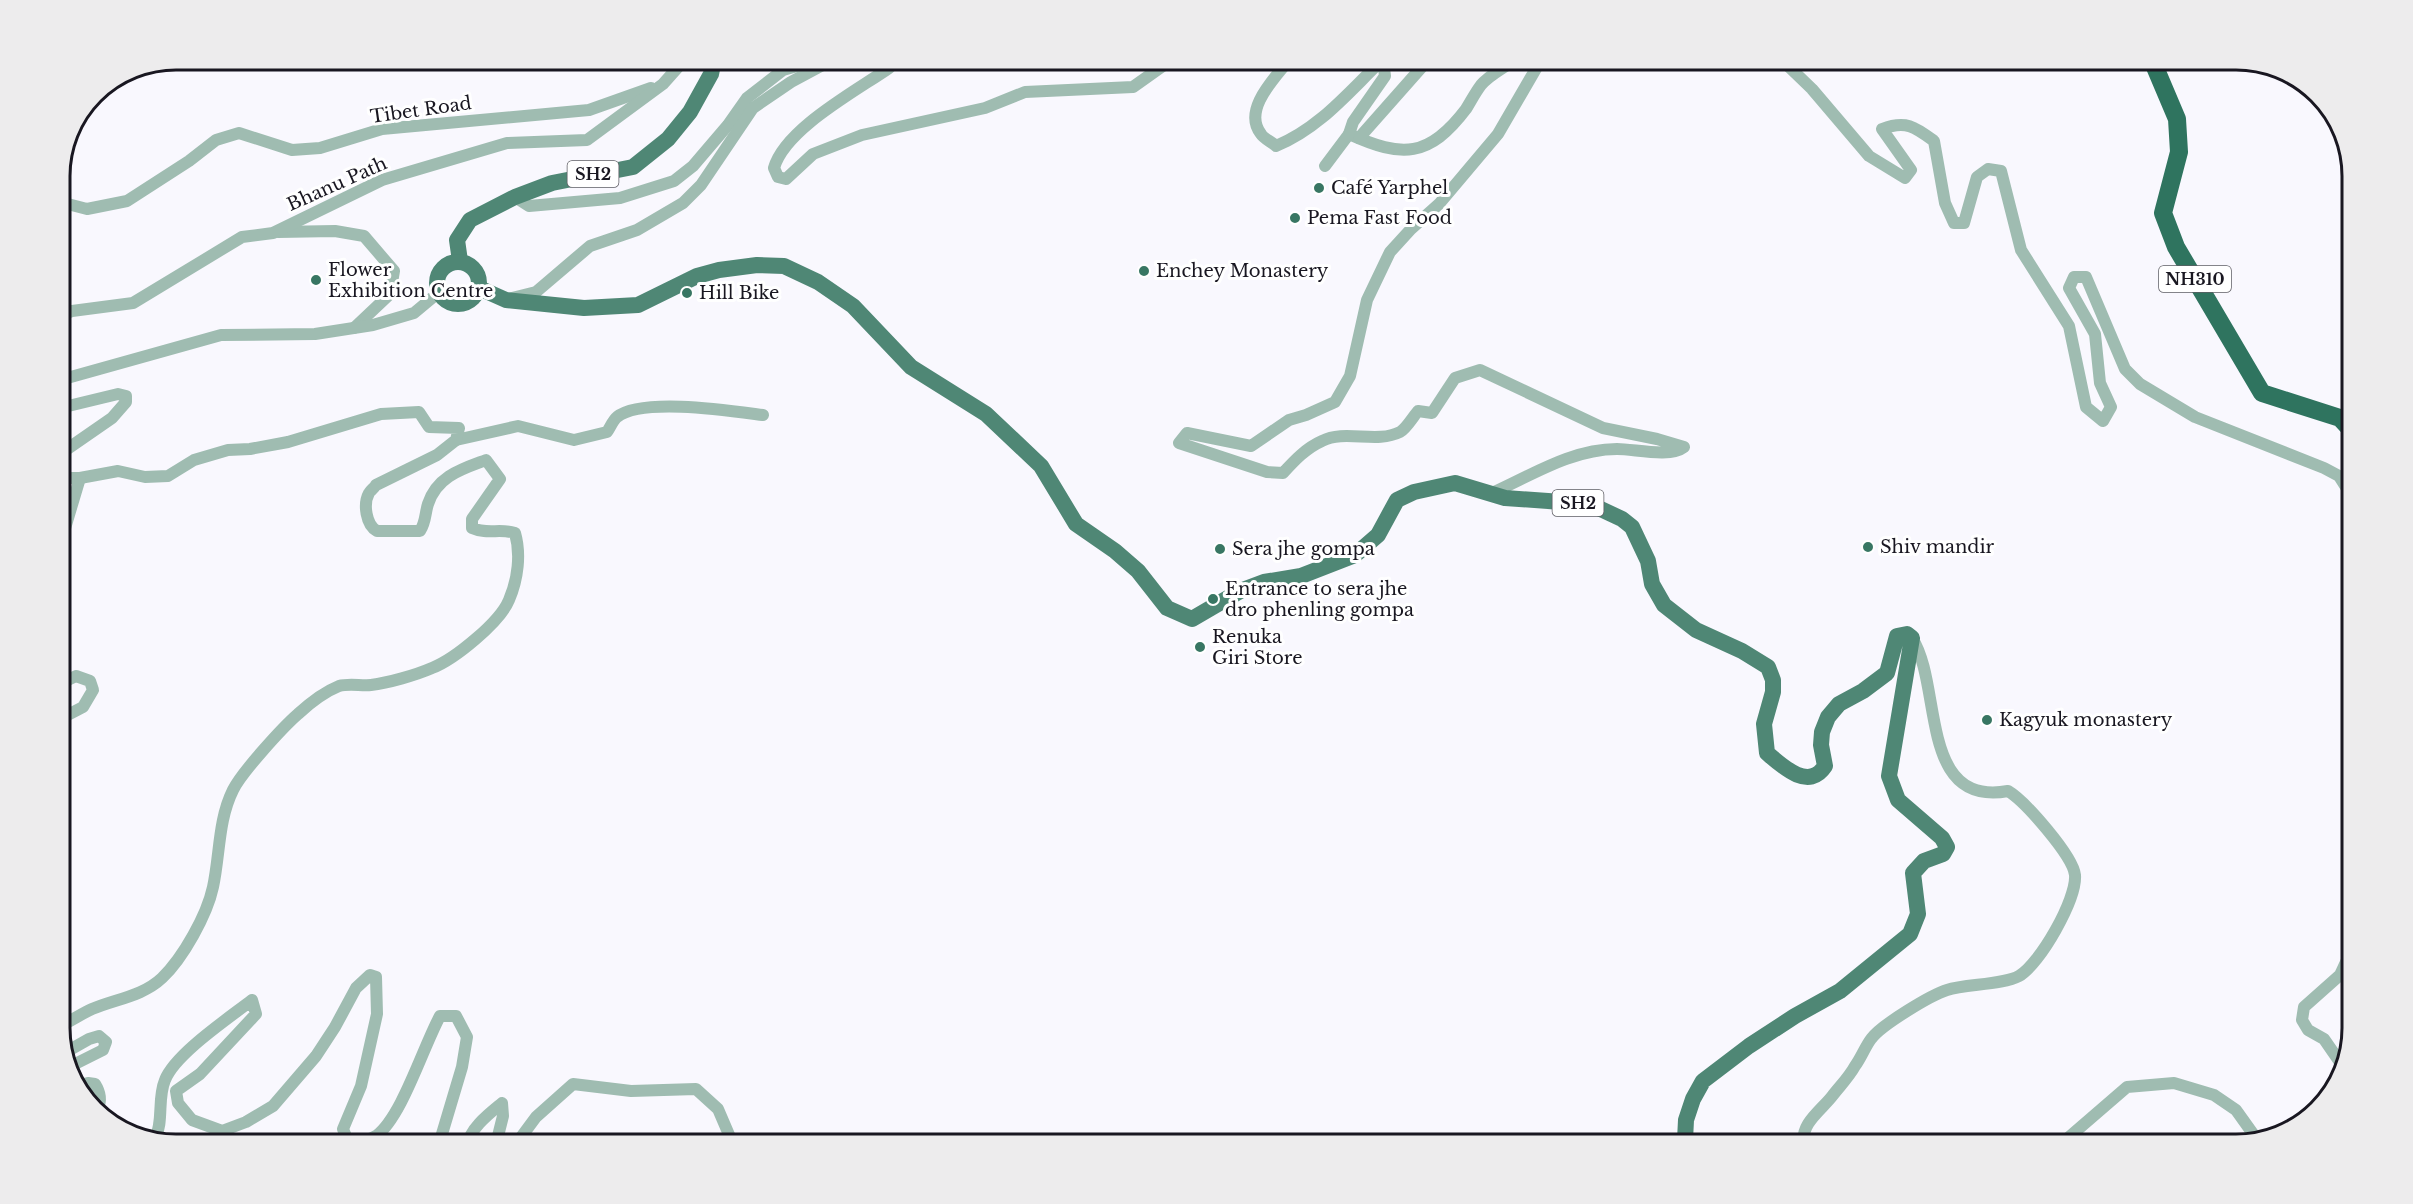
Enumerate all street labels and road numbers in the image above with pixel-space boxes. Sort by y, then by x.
street label: Tibet Road [369,92,473,128]
street label: Bhanu Path [284,152,390,216]
road number: SH2 [568,161,618,187]
road number: NH310 [2159,266,2231,292]
road number: SH2 [1552,490,1604,516]

